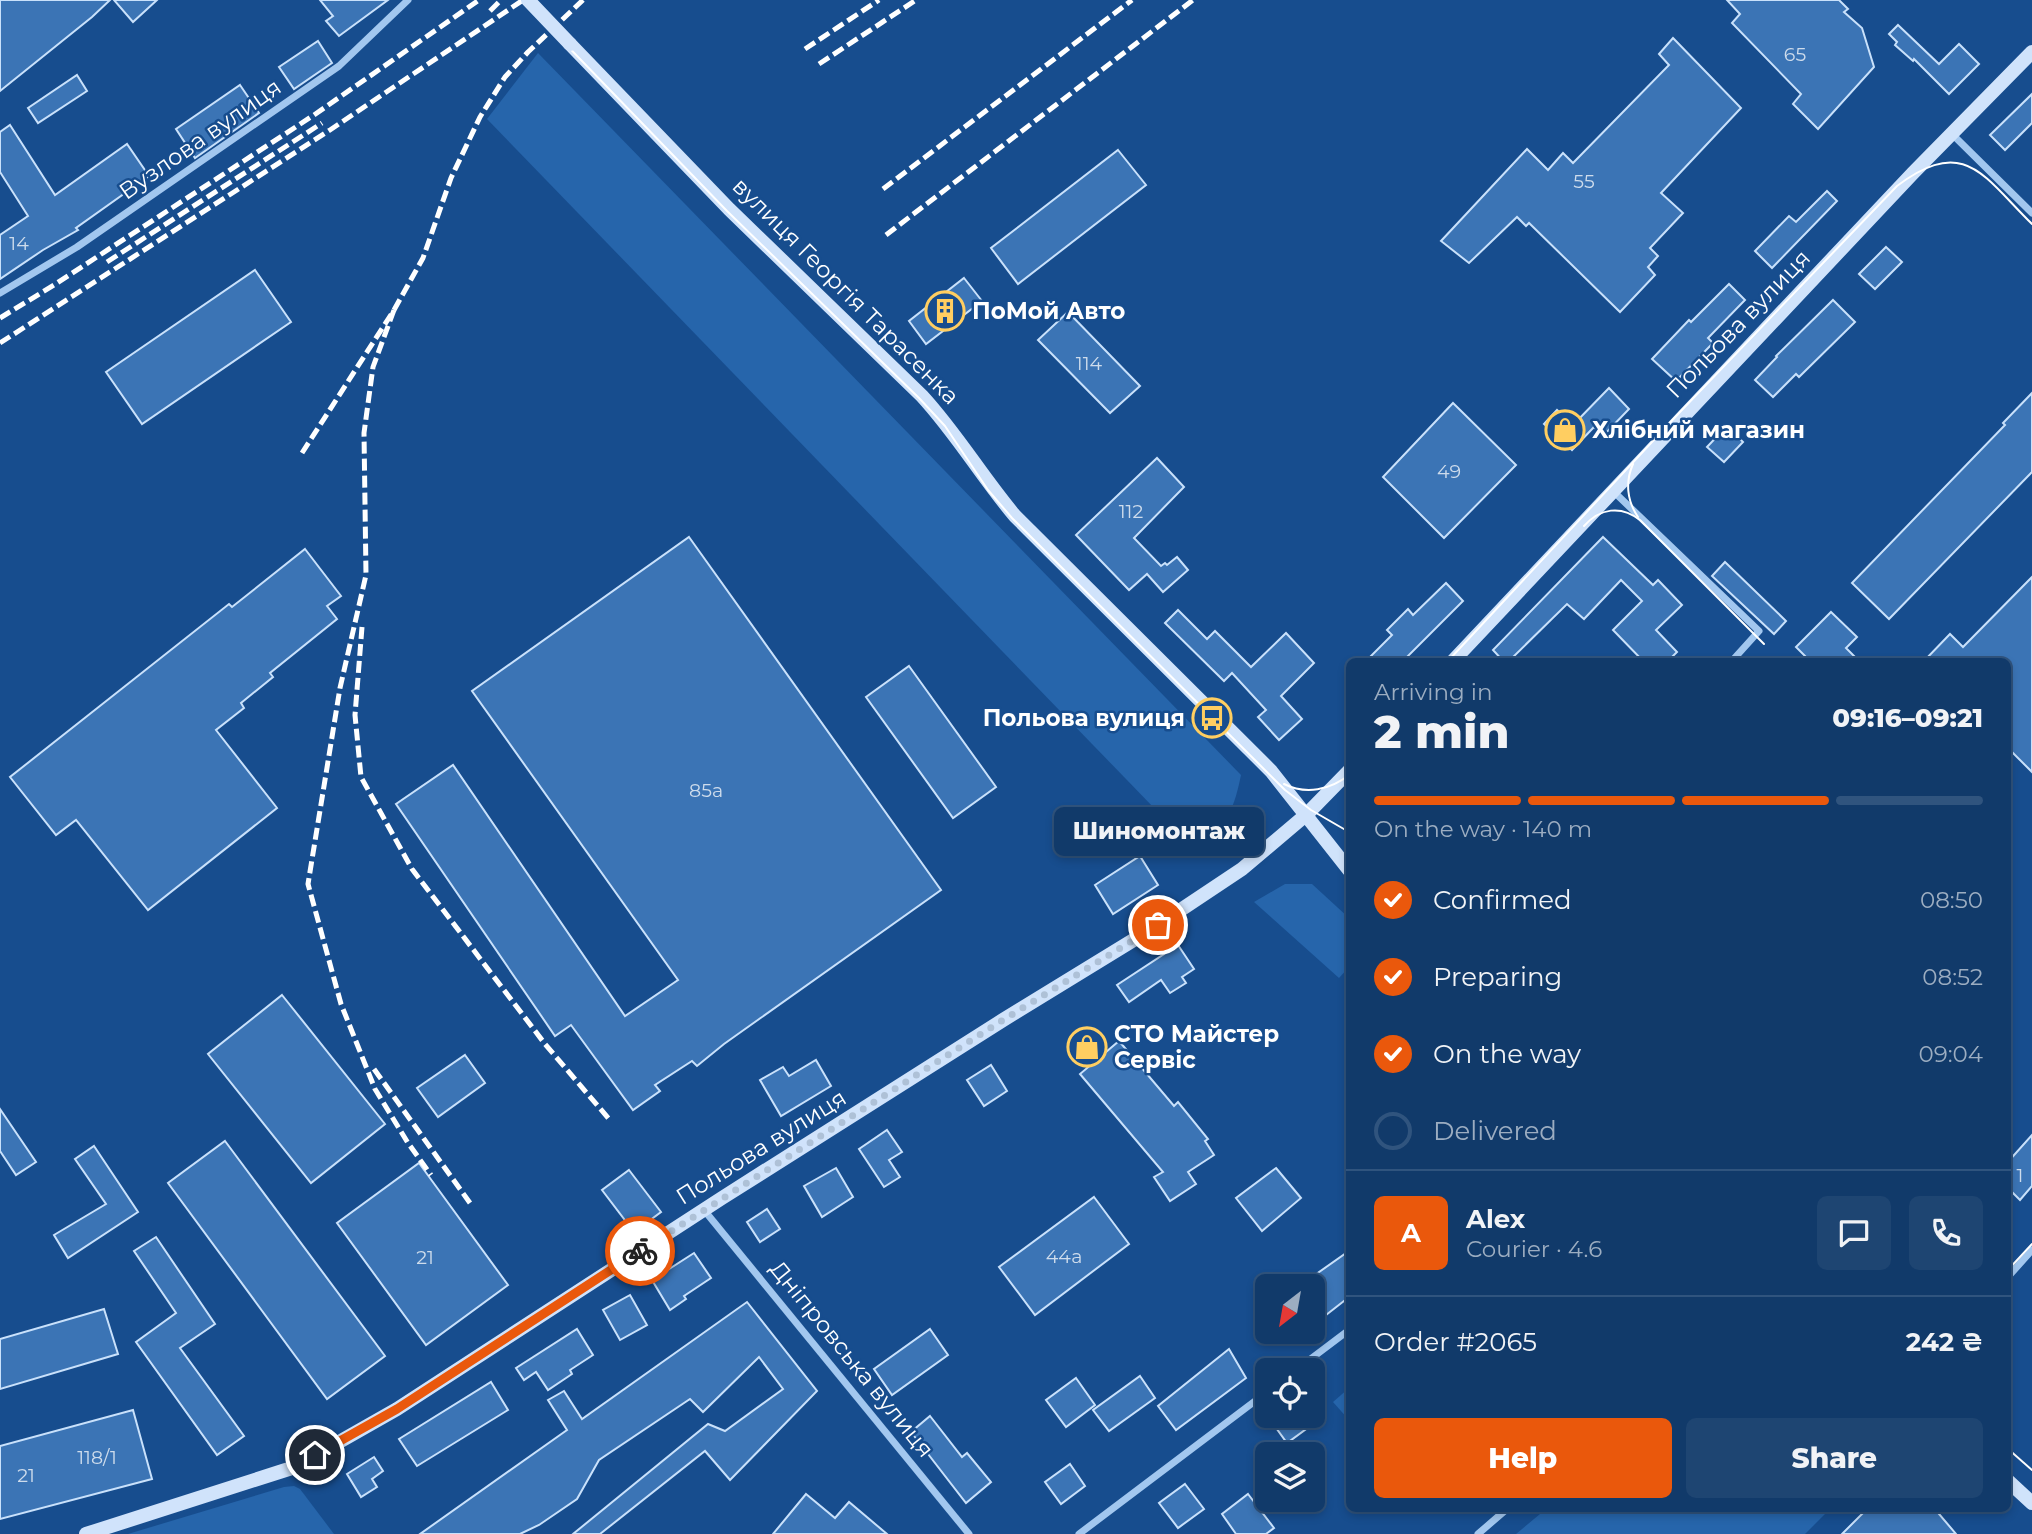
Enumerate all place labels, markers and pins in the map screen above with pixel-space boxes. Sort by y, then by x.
building icon: ПоМой Авто [924,290,966,332]
place label: ПоМой Авто [972,297,1125,325]
shop icon: Хлібний магазин [1544,409,1586,451]
place label: Хлібний магазин [1592,416,1805,444]
bus stop icon: Польова вулиця [1191,697,1233,739]
place label: Польова вулиця [983,704,1185,732]
callout: Шиномонтаж [1053,806,1263,855]
pin [1128,895,1188,955]
place label: СТО Майстер Сервіс [1114,1020,1279,1074]
shop icon: СТО Майстер Сервіс [1066,1026,1108,1068]
pin [285,1425,345,1485]

